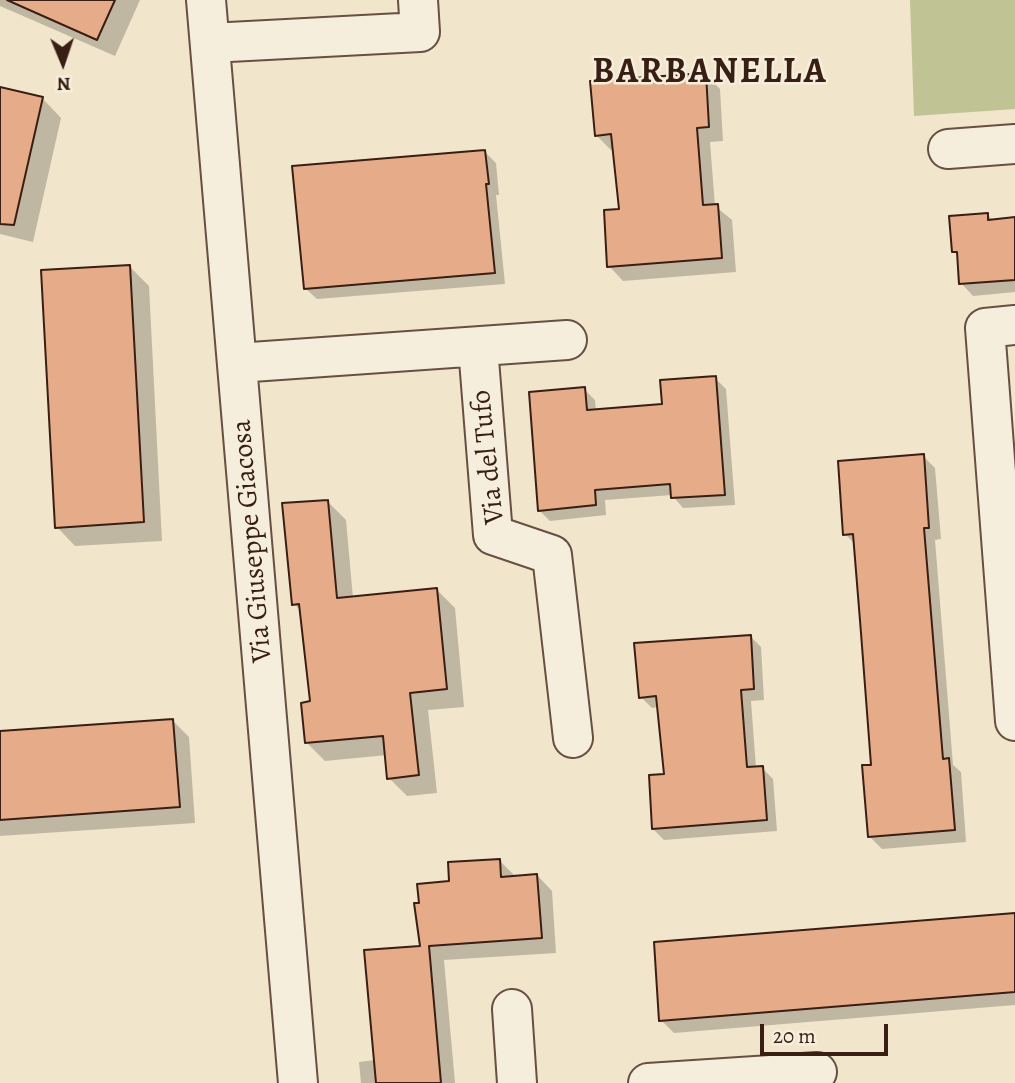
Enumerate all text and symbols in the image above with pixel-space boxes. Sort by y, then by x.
north arrow [28,28,98,98]
district label: BARBANELLA [594,52,826,94]
text: N [56,71,71,97]
street label: Via del Tufo [465,388,513,526]
street label: Via Giuseppe Giacosa [226,418,280,664]
scale bar [763,1010,891,1054]
text: 20 m [773,1022,816,1050]

